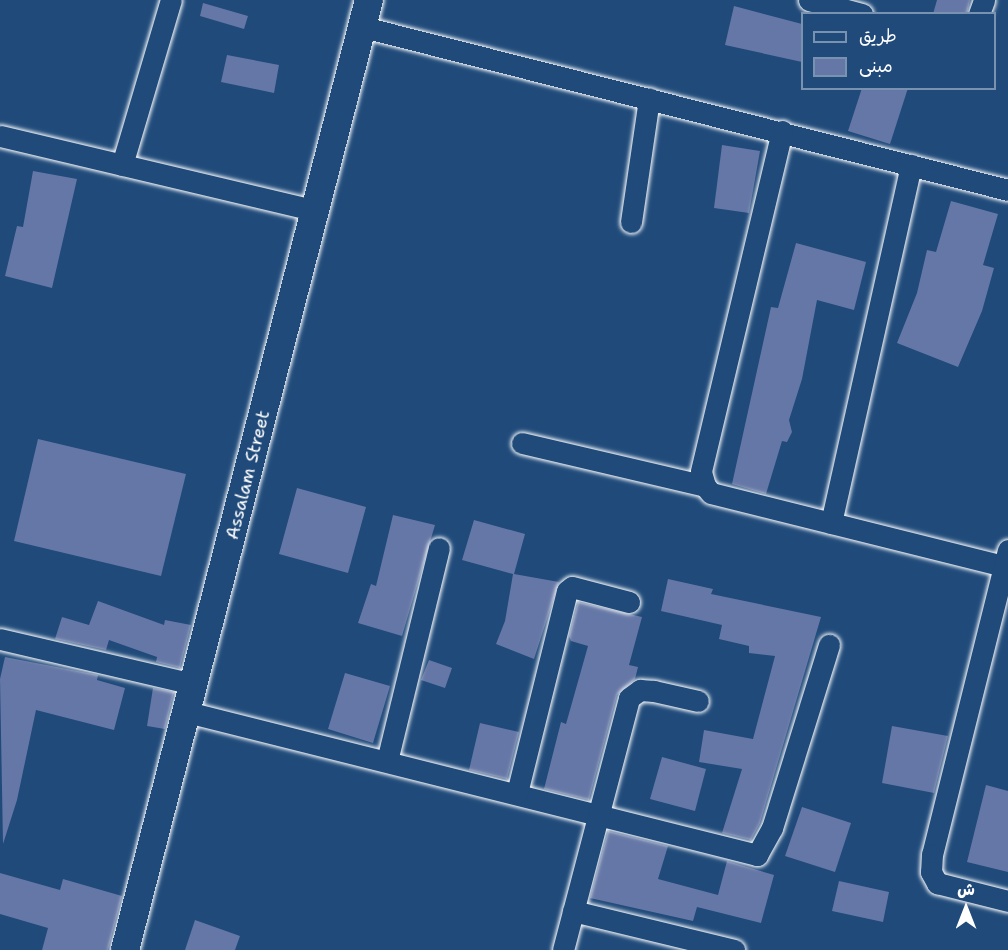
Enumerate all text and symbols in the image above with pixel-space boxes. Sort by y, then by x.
legend [801,12,996,90]
text: طريق [859,24,897,48]
text: مبنى [859,54,893,78]
street label: Assalam Street [222,408,274,542]
north arrow [936,878,996,938]
text: ش [957,879,975,900]

